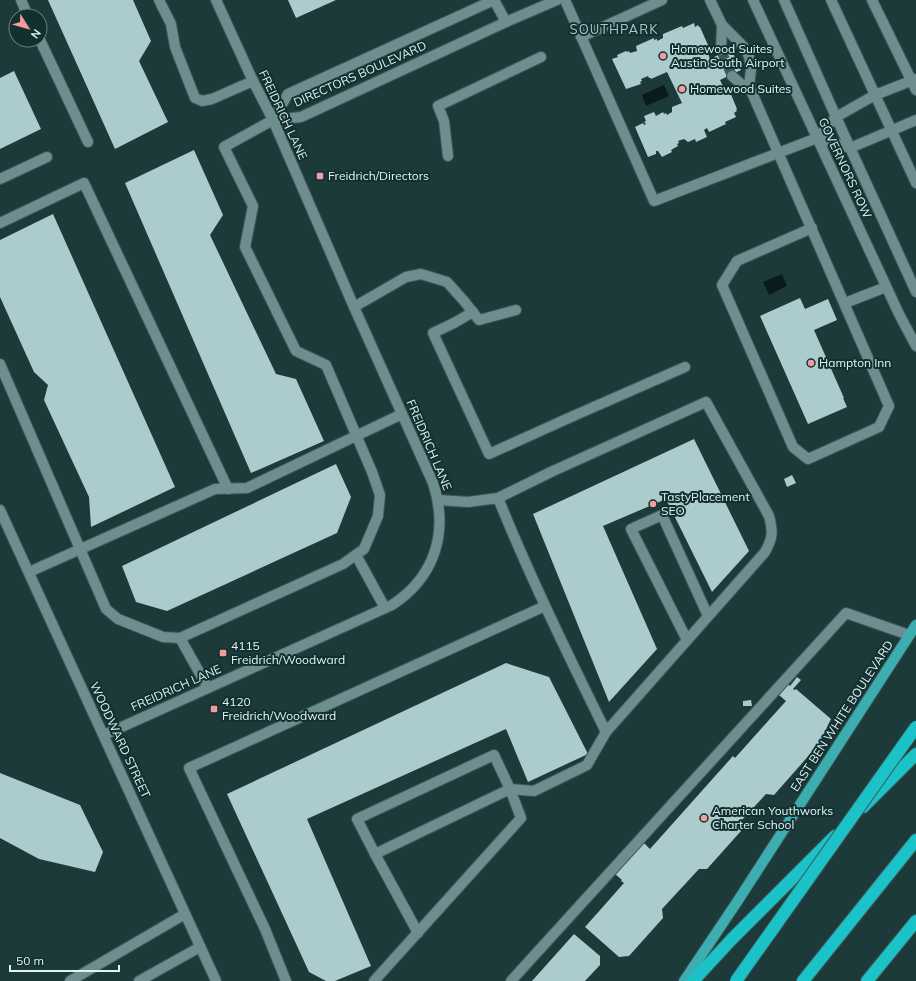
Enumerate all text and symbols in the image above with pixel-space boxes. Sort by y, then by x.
north arrow [8,8,48,48]
district label: SOUTHPARK [570,21,658,37]
text: N [28,26,44,42]
street label: DIRECTORS BOULEVARD [291,37,429,110]
place label: Homewood Suites Austin South Airport [671,41,784,70]
marker: Homewood Suites Austin South Airport [658,51,668,61]
street label: FREIDRICH LANE [256,68,311,162]
place label: Homewood Suites [690,81,791,96]
marker: Homewood Suites [677,84,687,94]
street label: GOVERNORS ROW [816,115,875,221]
place label: Freidrich/Directors [328,168,429,183]
marker: Freidrich/Directors [315,171,325,181]
place label: Hampton Inn [819,355,891,370]
marker: Hampton Inn [806,358,816,368]
street label: FREIDRICH LANE [404,397,455,493]
place label: TastyPlacement SEO [661,489,750,518]
marker: TastyPlacement SEO [648,499,658,509]
street label: EAST BEN WHITE BOULEVARD [787,637,896,794]
place label: 4115 Freidrich/Woodward [231,638,345,667]
marker: 4115 Freidrich/Woodward [218,648,228,658]
street label: FREIDRICH LANE [128,661,223,714]
street label: WOODWARD STREET [87,679,154,801]
place label: 4120 Freidrich/Woodward [222,694,336,723]
marker: 4120 Freidrich/Woodward [209,704,219,714]
place label: American Youthworks Charter School [712,803,833,832]
marker: American Youthworks Charter School [699,813,709,823]
scale bar [10,947,119,973]
text: 50 m [16,953,44,968]

